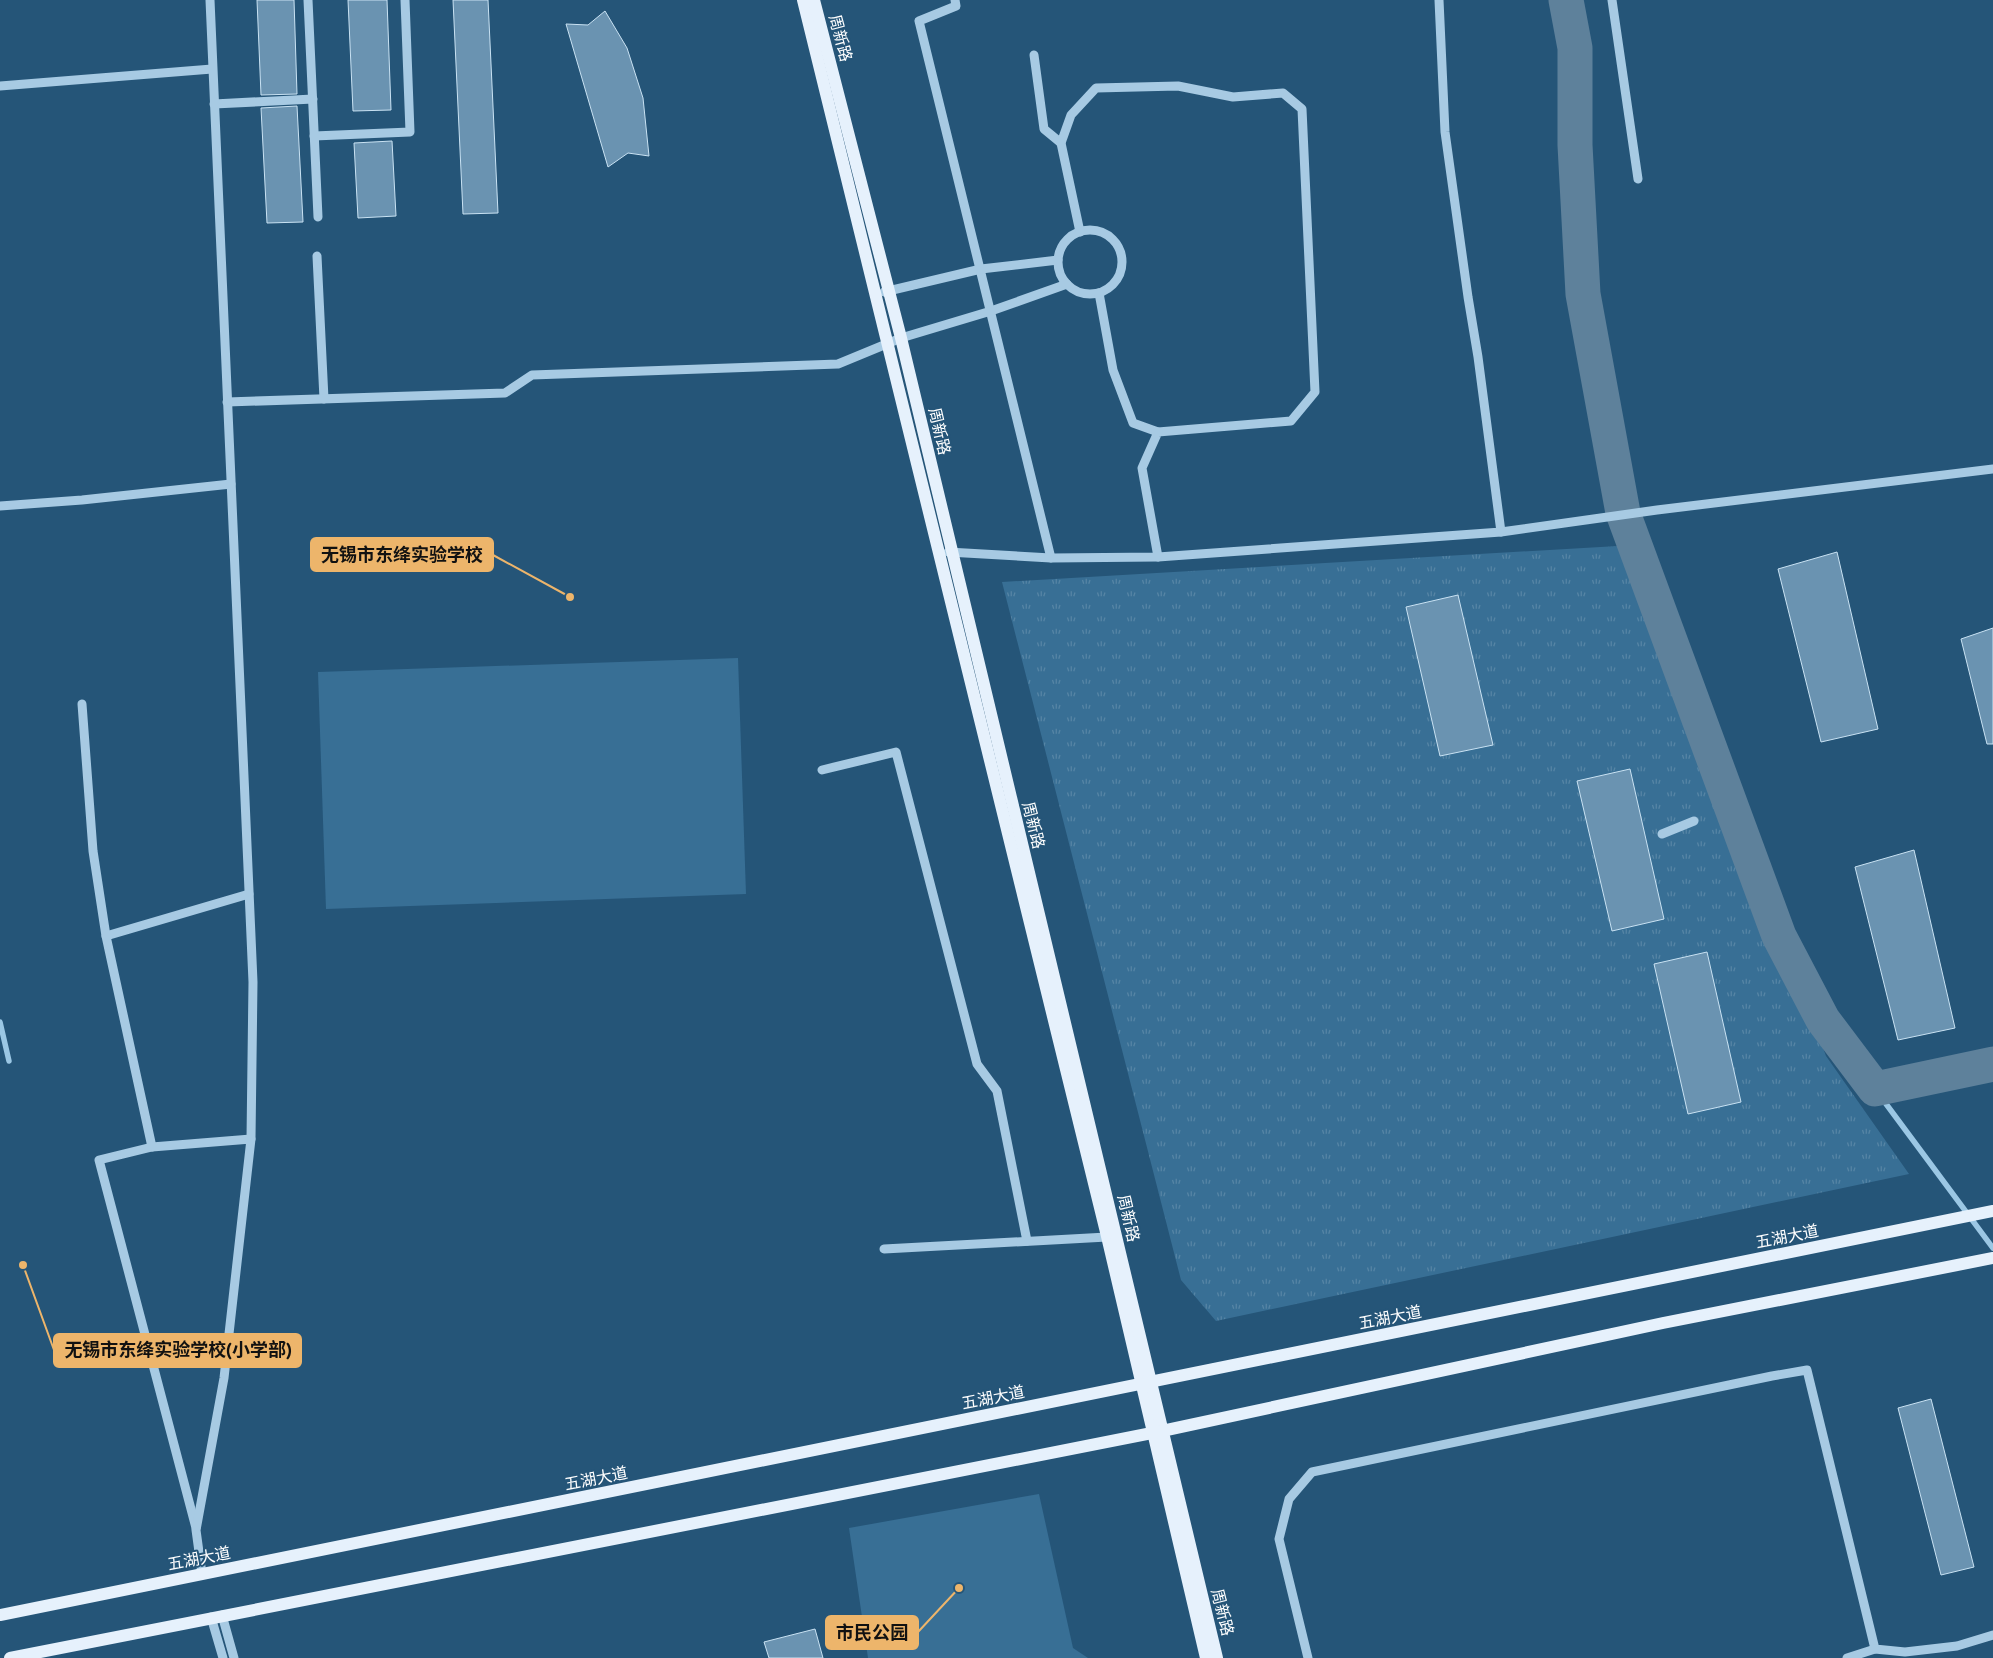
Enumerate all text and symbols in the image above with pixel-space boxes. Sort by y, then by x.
street label: 周新路 [824,12,856,64]
street label: 周新路 [924,406,954,457]
callout: 无锡市东绛实验学校 [311,538,493,571]
text: 无锡市东绛实验学校 [321,544,483,566]
street label: 周新路 [1018,800,1049,851]
street label: 周新路 [1113,1193,1143,1244]
street label: 五湖大道 [1754,1221,1821,1253]
street label: 五湖大道 [1357,1302,1424,1334]
callout: 无锡市东绛实验学校(小学部) [54,1334,301,1367]
text: 无锡市东绛实验学校(小学部) [64,1339,292,1361]
street label: 五湖大道 [960,1382,1027,1414]
street label: 五湖大道 [563,1463,630,1495]
street label: 五湖大道 [166,1543,233,1575]
street label: 周新路 [1207,1587,1238,1638]
callout: 市民公园 [826,1616,918,1649]
text: 市民公园 [836,1622,908,1644]

